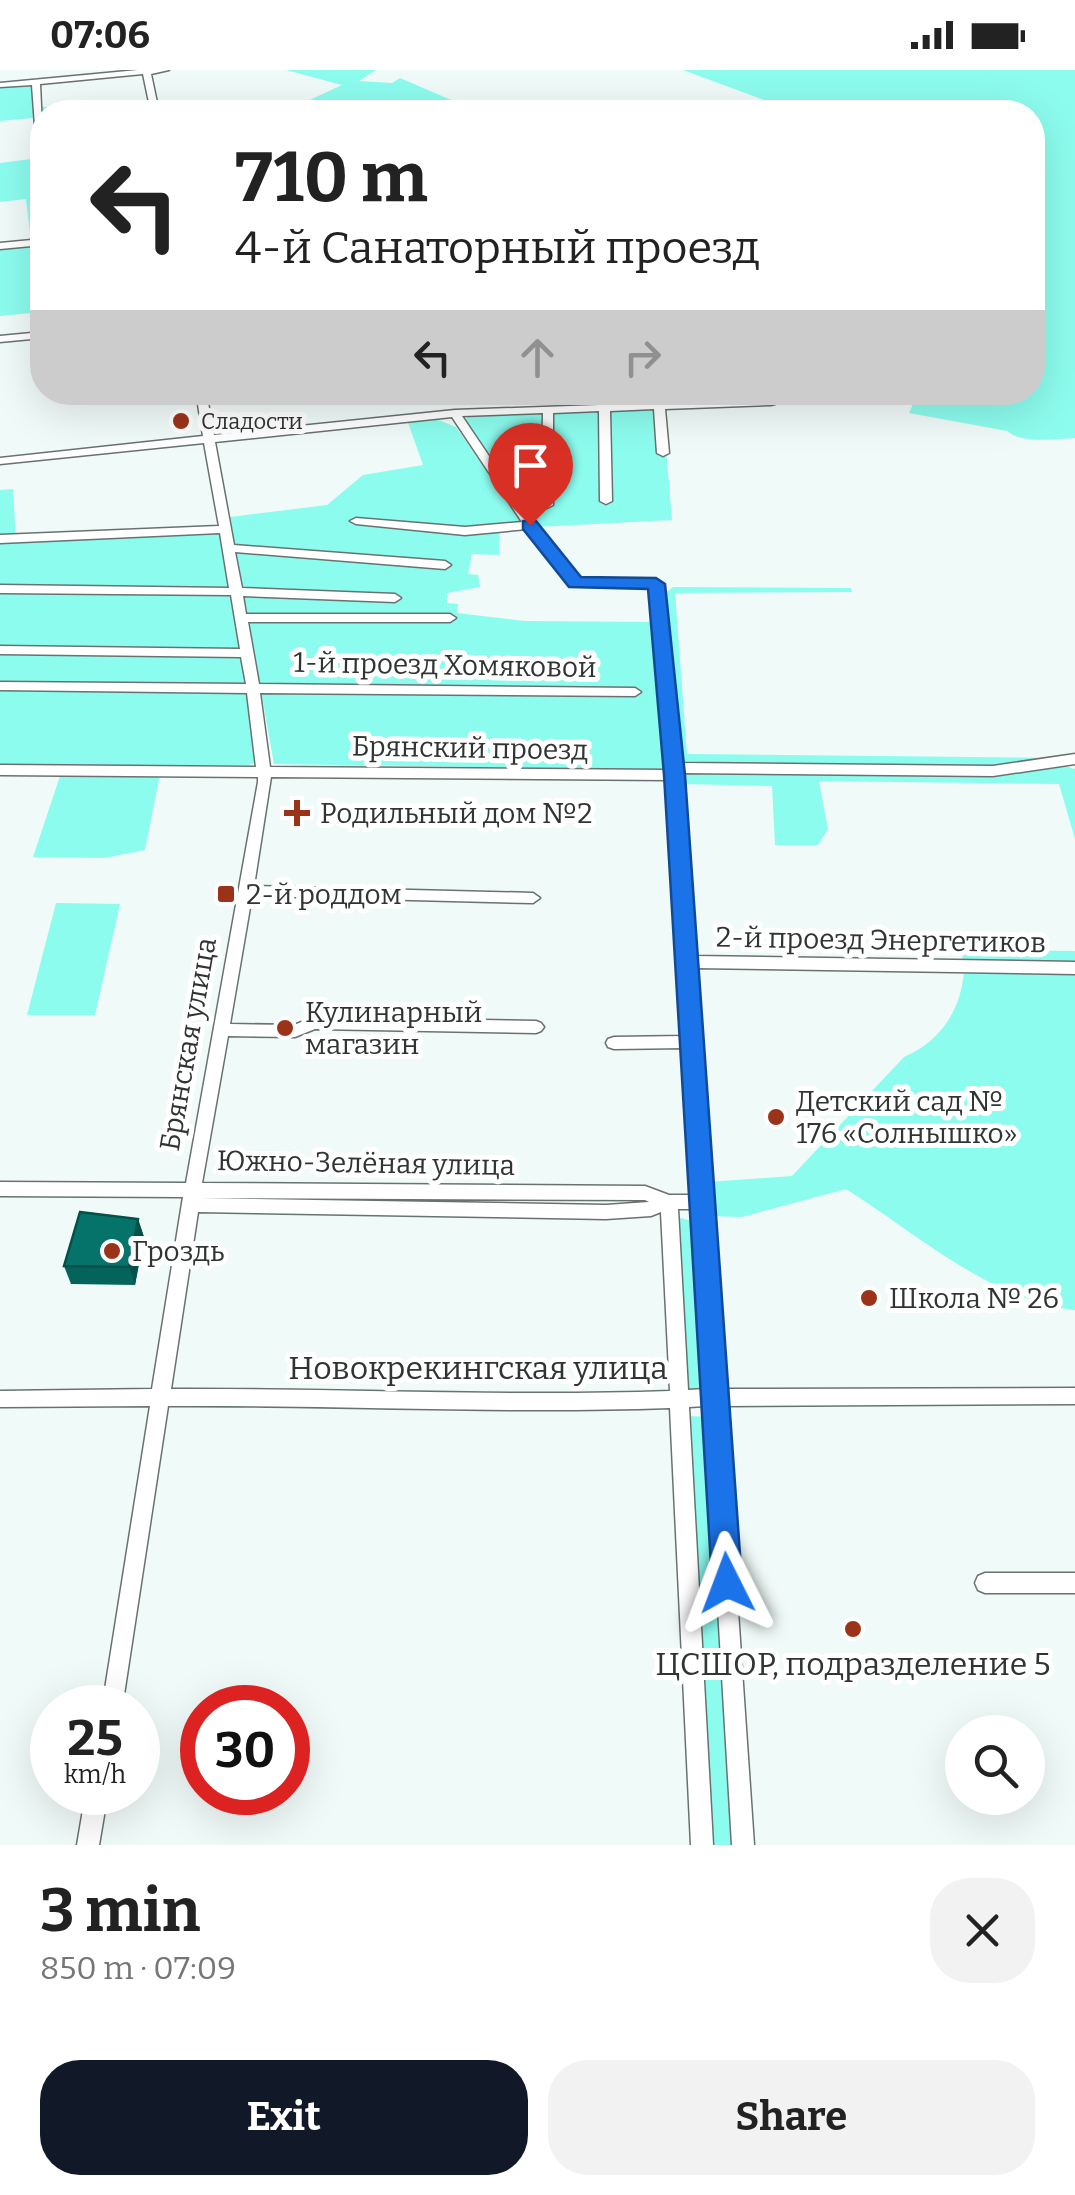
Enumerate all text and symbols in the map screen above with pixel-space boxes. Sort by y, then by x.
text: 07:06 [50,12,150,58]
text: 710 m [235,136,428,220]
icon: left [70,140,200,270]
text: 4-й Санаторный проезд [235,221,760,275]
icon: left [405,330,460,385]
icon: ahead [510,330,565,385]
icon: right [615,330,670,385]
place label: Сладости [201,408,303,435]
marker: Сладости [170,410,192,432]
pin [488,423,573,526]
icon: arrive [503,438,558,493]
street label: 1-й проезд Хомяковой [293,646,597,684]
street label: Брянский проезд [352,729,588,767]
place label: Родильный дом №2 [320,797,593,830]
marker: Родильный дом №2 [284,800,310,826]
place label: 2-й роддом [246,878,402,911]
marker: 2-й роддом [215,883,237,905]
street label: 2-й проезд Энергетиков [716,921,1046,959]
street label: Брянская улица [153,935,223,1153]
place label: Кулинарный магазин [305,996,482,1061]
marker: Кулинарный магазин [274,1017,296,1039]
place label: Детский сад № 176 «Солнышко» [796,1085,1017,1150]
marker: Детский сад № 176 «Солнышко» [765,1106,787,1128]
street label: Южно-Зелёная улица [217,1144,515,1182]
place label: Гроздь [132,1235,224,1268]
marker: Гроздь [101,1240,123,1262]
place label: Школа № 26 [889,1282,1059,1315]
marker: Школа № 26 [858,1287,880,1309]
street label: Новокрекингская улица [288,1349,668,1387]
position arrow [675,1531,779,1635]
marker: ЦСШОР, подразделение 5 [842,1618,864,1640]
place label: ЦСШОР, подразделение 5 [655,1645,1051,1683]
speed limit sign: 30 [180,1685,310,1815]
text: 25 [67,1708,123,1768]
map controls [945,1715,1045,1815]
button: search [945,1715,1045,1815]
text: km/h [64,1760,126,1790]
text: 3 min [40,1875,200,1947]
button: close [930,1878,1035,1983]
text: 850 m · 07:09 [40,1949,236,1987]
button: Exit [40,2060,528,2175]
button: Share [548,2060,1035,2175]

